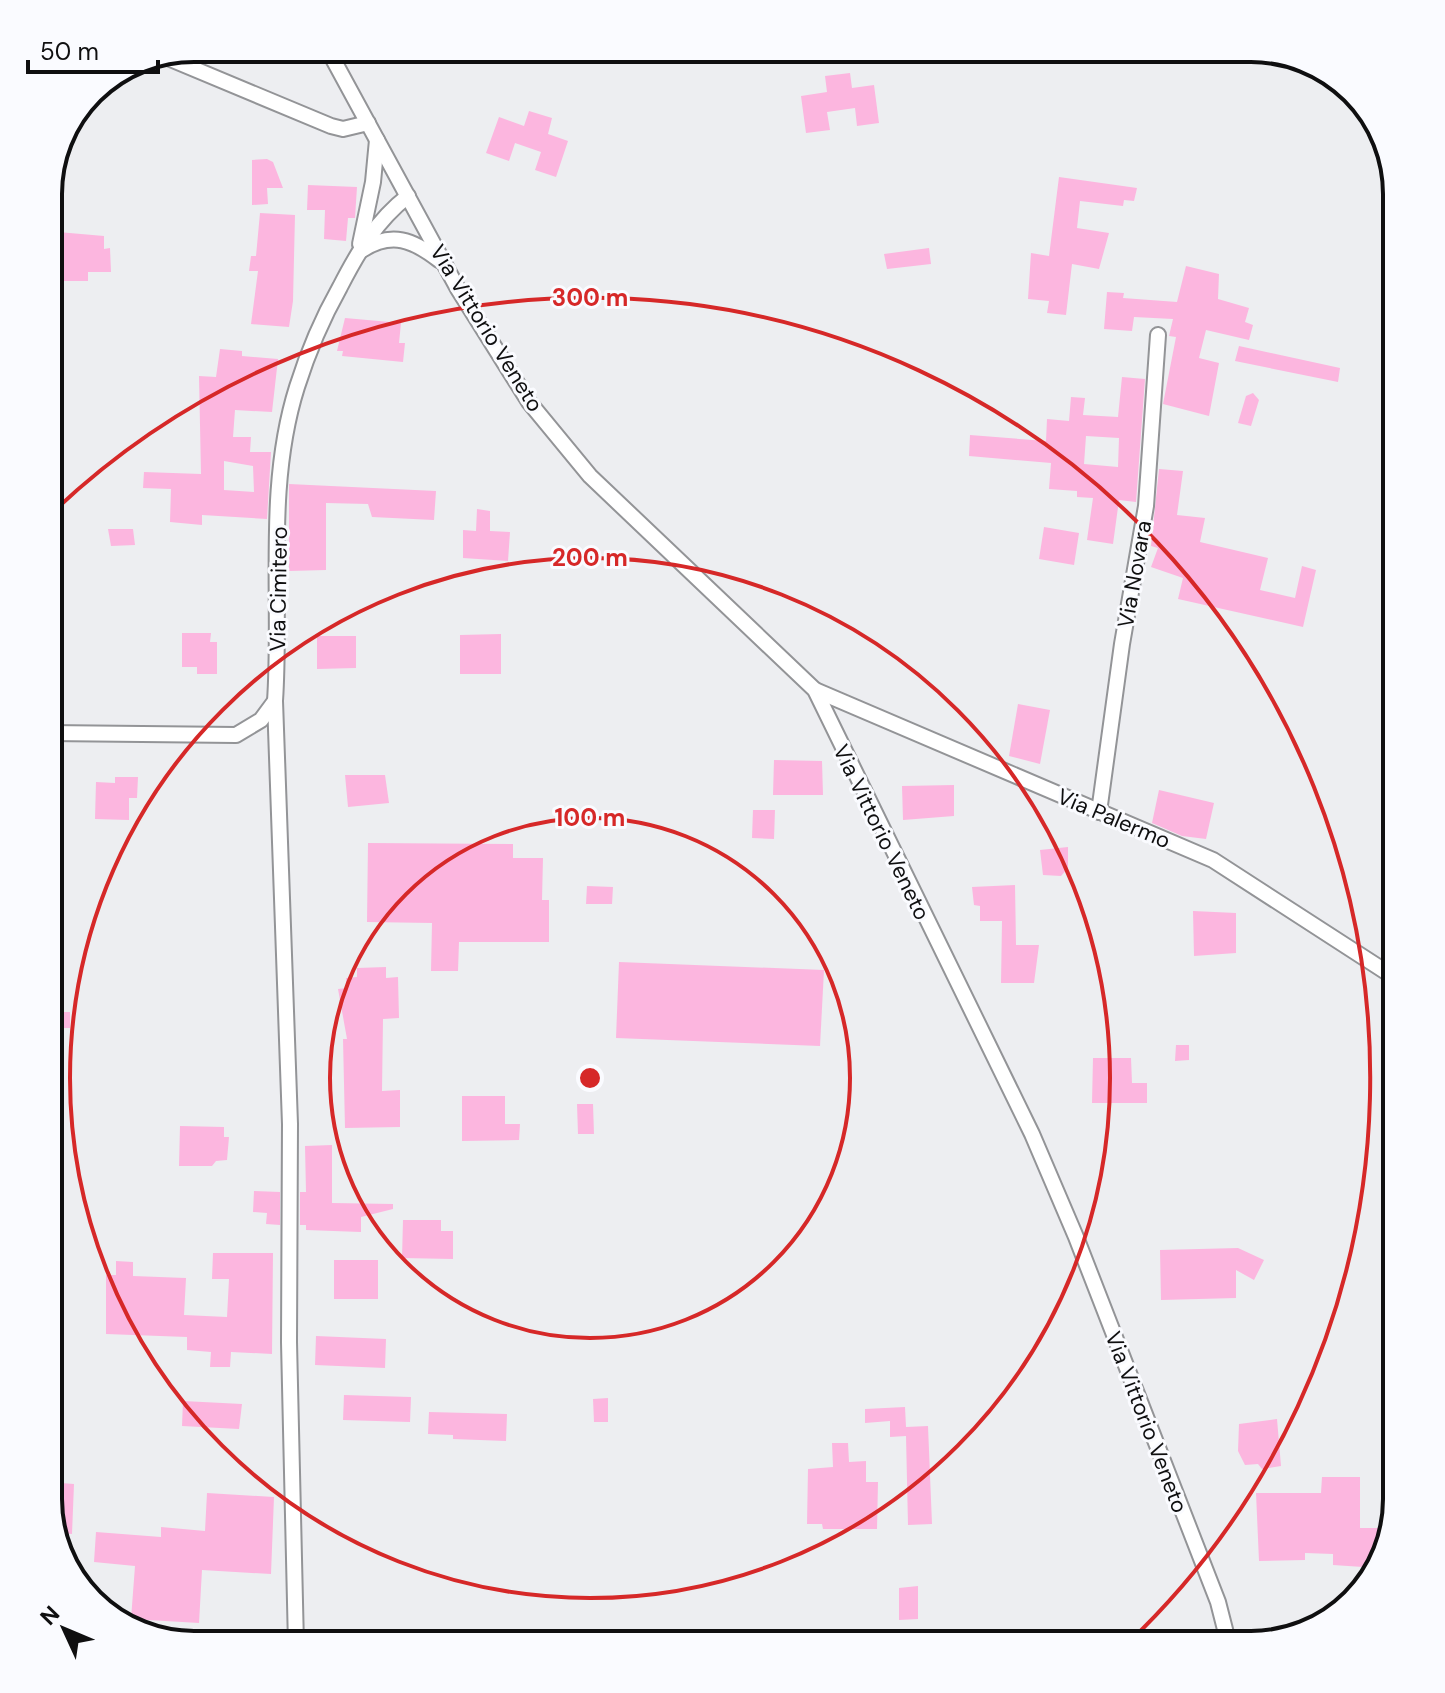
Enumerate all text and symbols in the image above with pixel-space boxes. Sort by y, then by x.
scale bar [28,24,158,74]
text: 50 m [40,36,99,67]
street label: Via Vittorio Veneto [423,239,550,417]
text: 300 m [552,282,628,313]
street label: Via Novara [1111,518,1158,630]
street label: Via Cimitero [263,526,294,652]
text: 200 m [552,542,628,573]
street label: Via Vittorio Veneto [826,740,937,925]
street label: Via Palermo [1053,782,1175,855]
text: 100 m [555,802,625,833]
centre of rings [576,1064,604,1092]
street label: Via Vittorio Veneto [1099,1327,1194,1517]
north arrow [24,1589,104,1669]
text: N [34,1600,66,1631]

